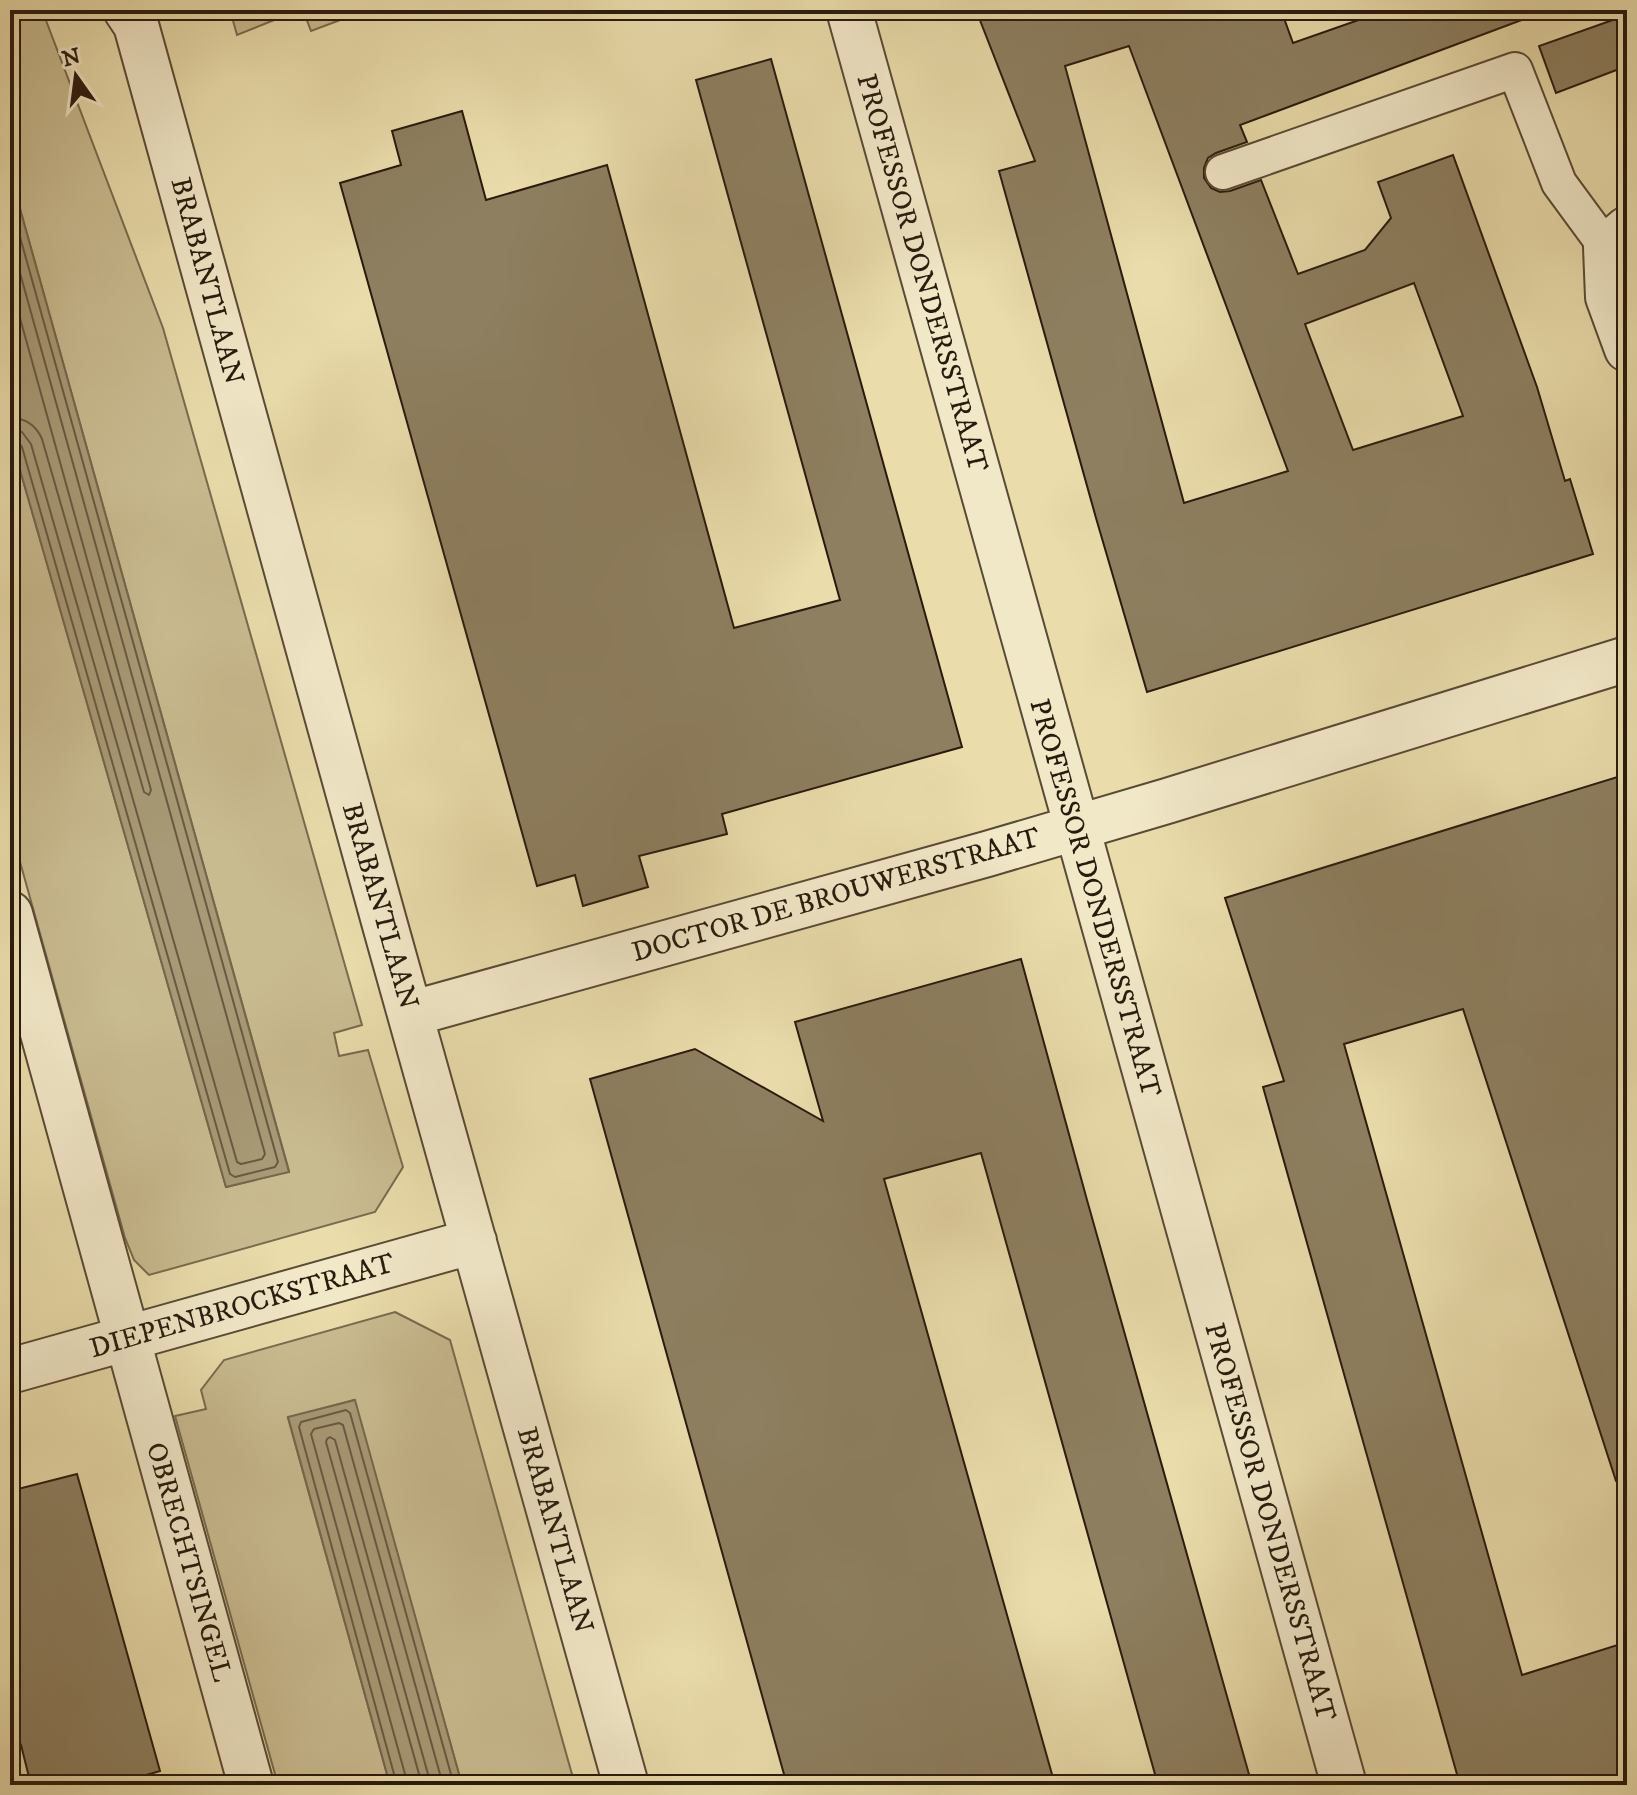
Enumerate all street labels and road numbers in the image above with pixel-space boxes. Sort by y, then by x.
street label: PROFESSOR DONDERSSTRAAT [848,70,996,476]
street label: BRABANTLAAN [163,174,251,388]
street label: PROFESSOR DONDERSSTRAAT [1021,695,1169,1101]
street label: BRABANTLAAN [334,799,426,1013]
street label: DOCTOR DE BROUWERSTRAAT [628,820,1044,970]
street label: DIEPENBROCKSTRAAT [86,1246,398,1366]
street label: PROFESSOR DONDERSSTRAAT [1196,1319,1344,1725]
street label: BRABANTLAAN [509,1423,601,1637]
street label: OBRECHTSINGEL [138,1438,240,1686]

